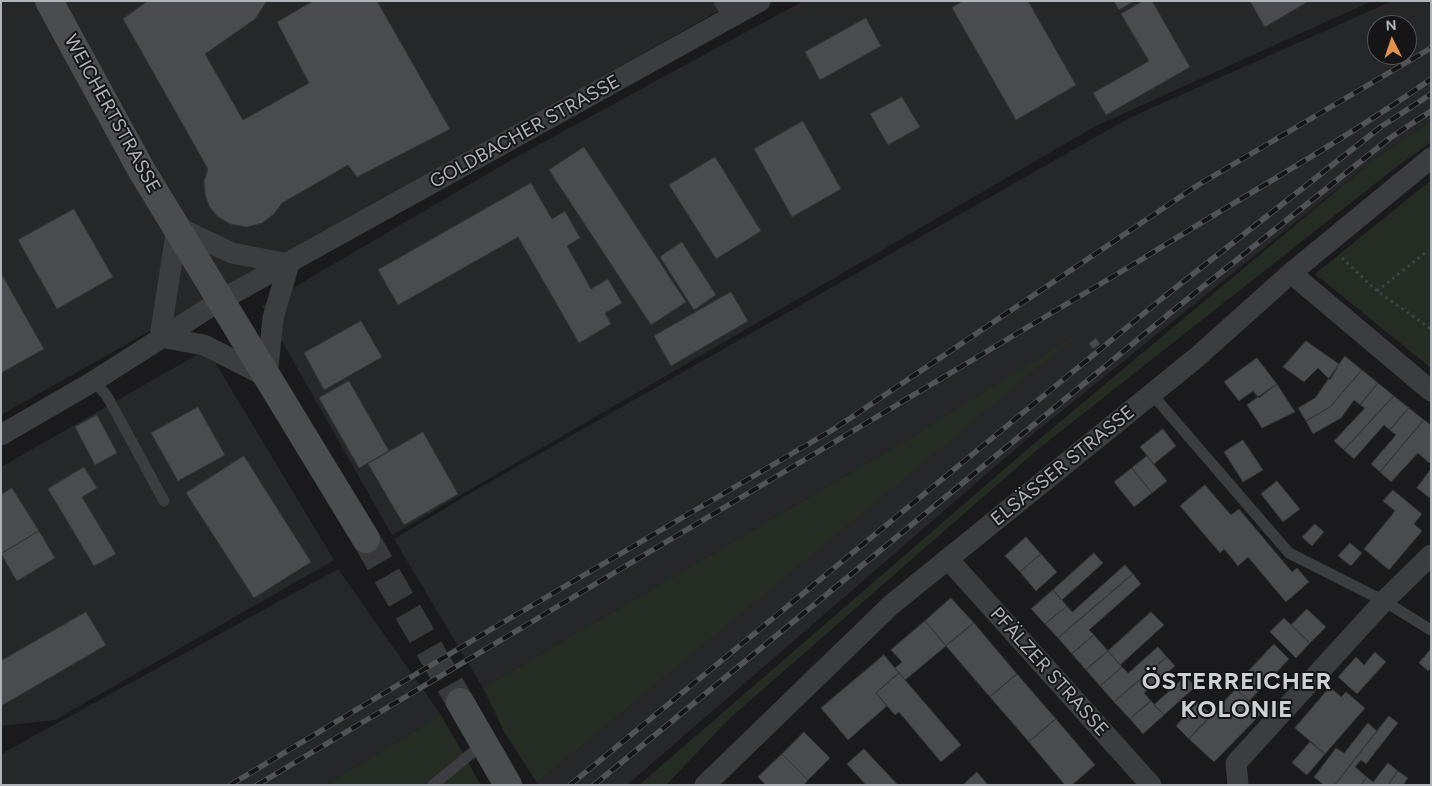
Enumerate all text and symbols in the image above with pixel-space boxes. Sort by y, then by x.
north arrow [1367,15,1417,65]
text: N [1385,17,1397,34]
street label: WEICHERTSTRASSE [59,31,165,197]
street label: GOLDBACHER STRASSE [426,70,624,194]
street label: ELSÄSSER STRASSE [987,401,1139,531]
street label: PFÄLZER STRASSE [985,603,1113,741]
district label: ÖSTERREICHER KOLONIE [1140,668,1334,724]

